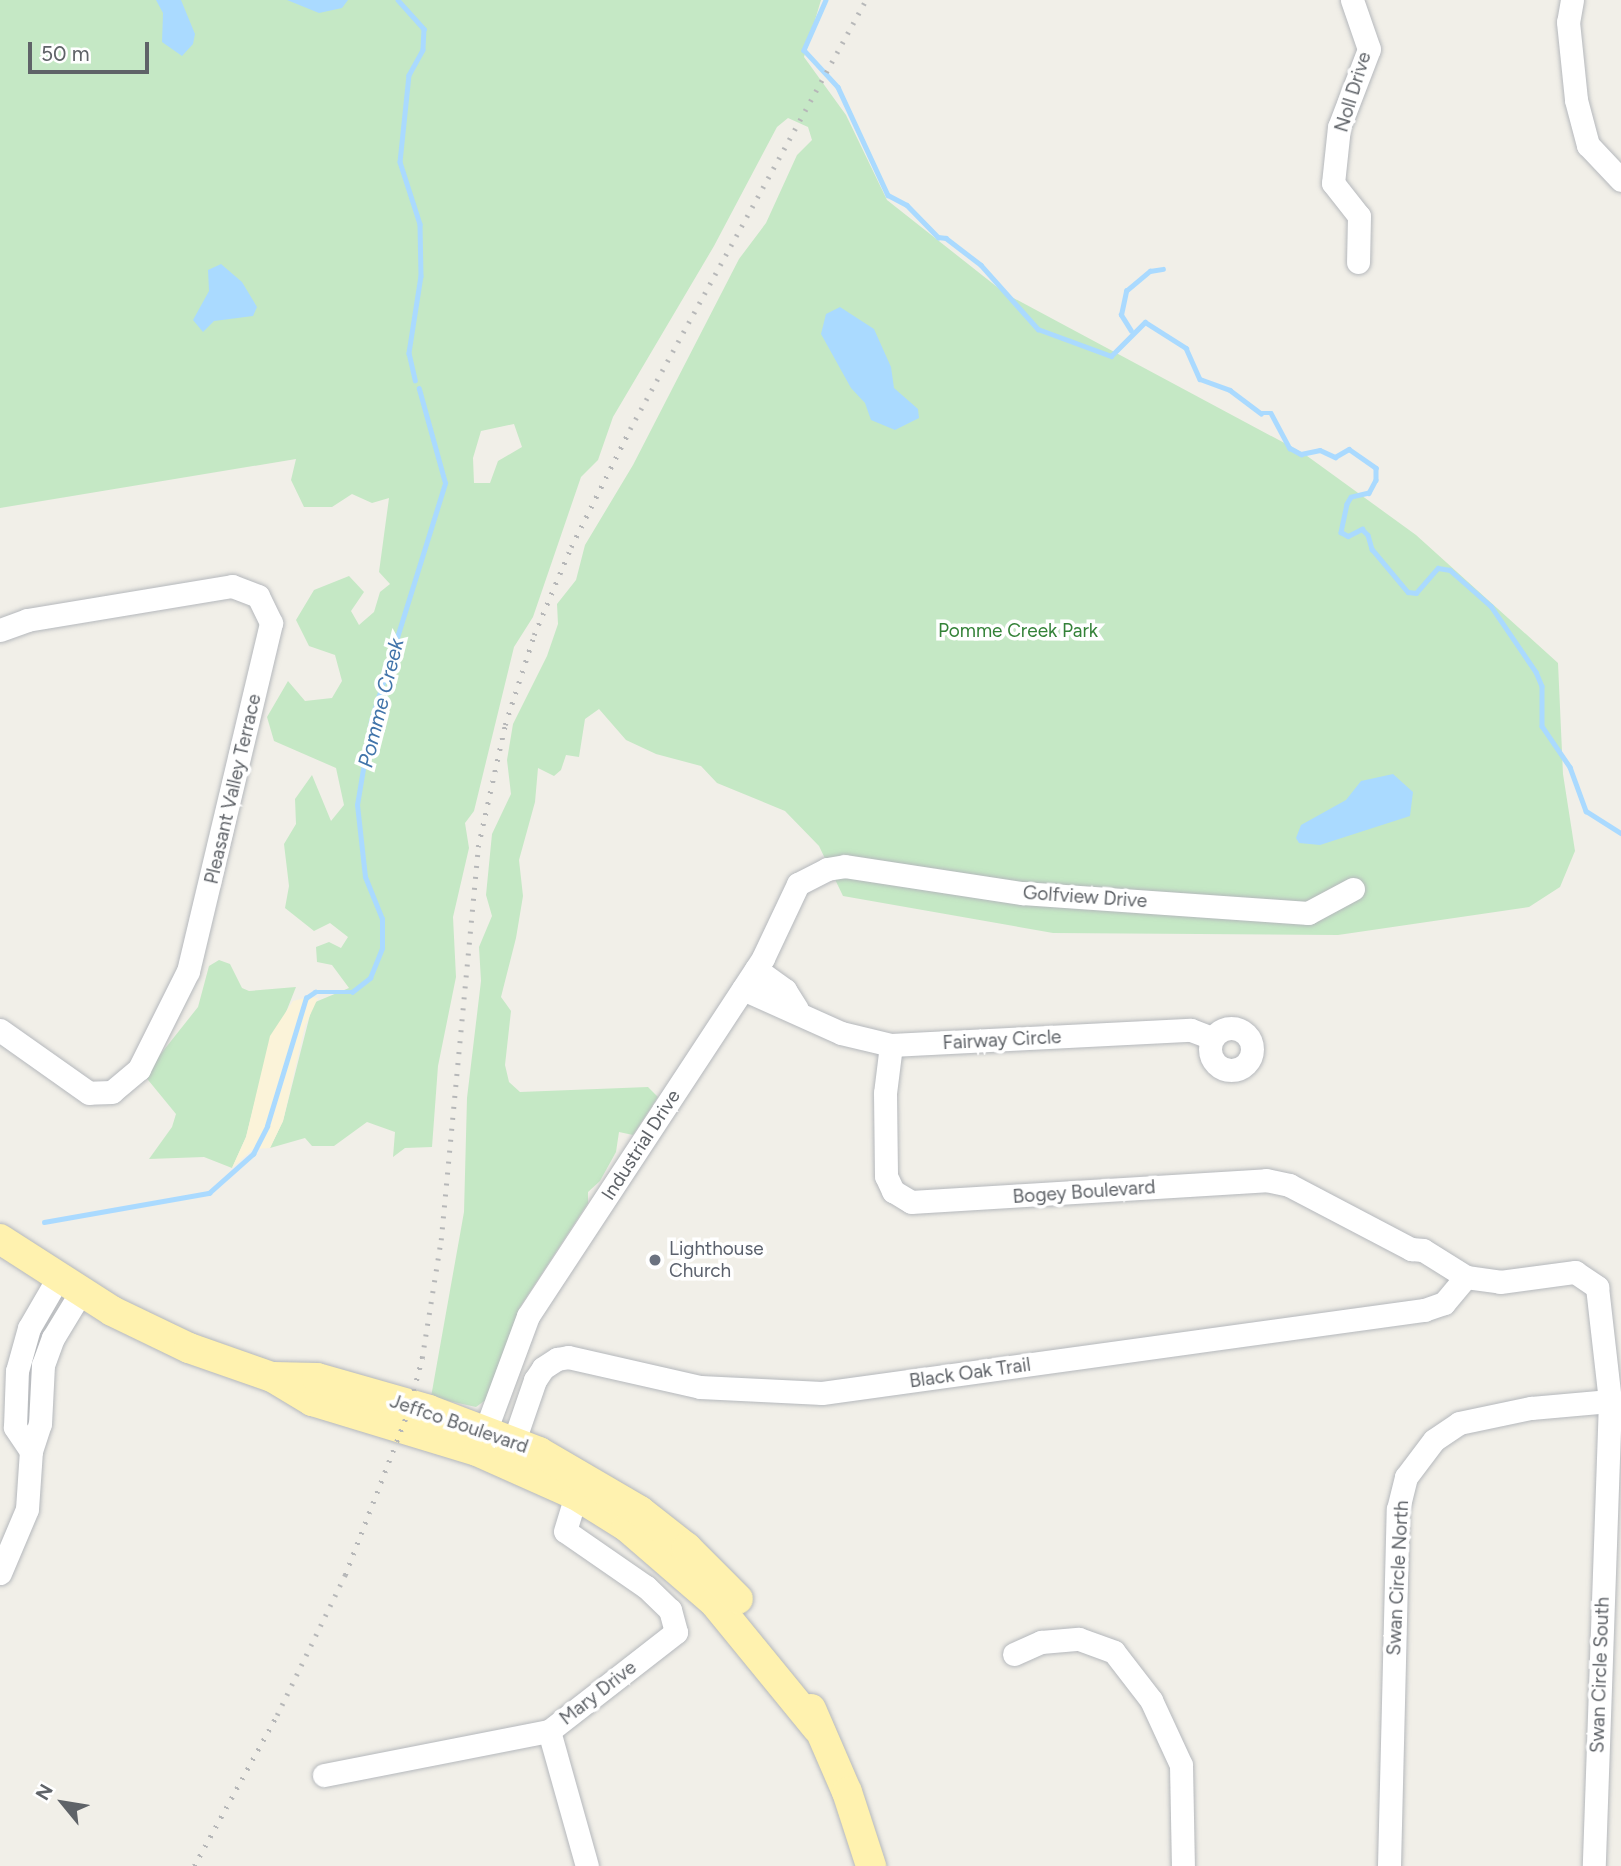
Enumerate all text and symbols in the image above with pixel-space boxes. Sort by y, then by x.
scale bar [32,28,152,72]
text: 50 m [41,41,90,66]
street label: Noll Drive [1330,49,1376,135]
park label: Pomme Creek Park [938,620,1098,642]
water label: Pomme Creek [353,636,409,770]
street label: Pleasant Valley Terrace [200,692,266,886]
street label: Golfview Drive [1022,881,1148,913]
street label: Fairway Circle [942,1026,1062,1054]
street label: Industrial Drive [597,1086,685,1204]
street label: Bogey Boulevard [1012,1176,1156,1208]
place label: Lighthouse Church [669,1238,764,1282]
marker: Lighthouse Church [647,1252,663,1268]
street label: Black Oak Trail [908,1353,1032,1393]
street label: Jeffco Boulevard [387,1390,531,1458]
street label: Swan Circle North [1383,1500,1413,1656]
street label: Swan Circle South [1586,1596,1614,1754]
street label: Mary Drive [555,1656,641,1730]
north arrow [28,1768,98,1838]
text: N [31,1780,58,1804]

